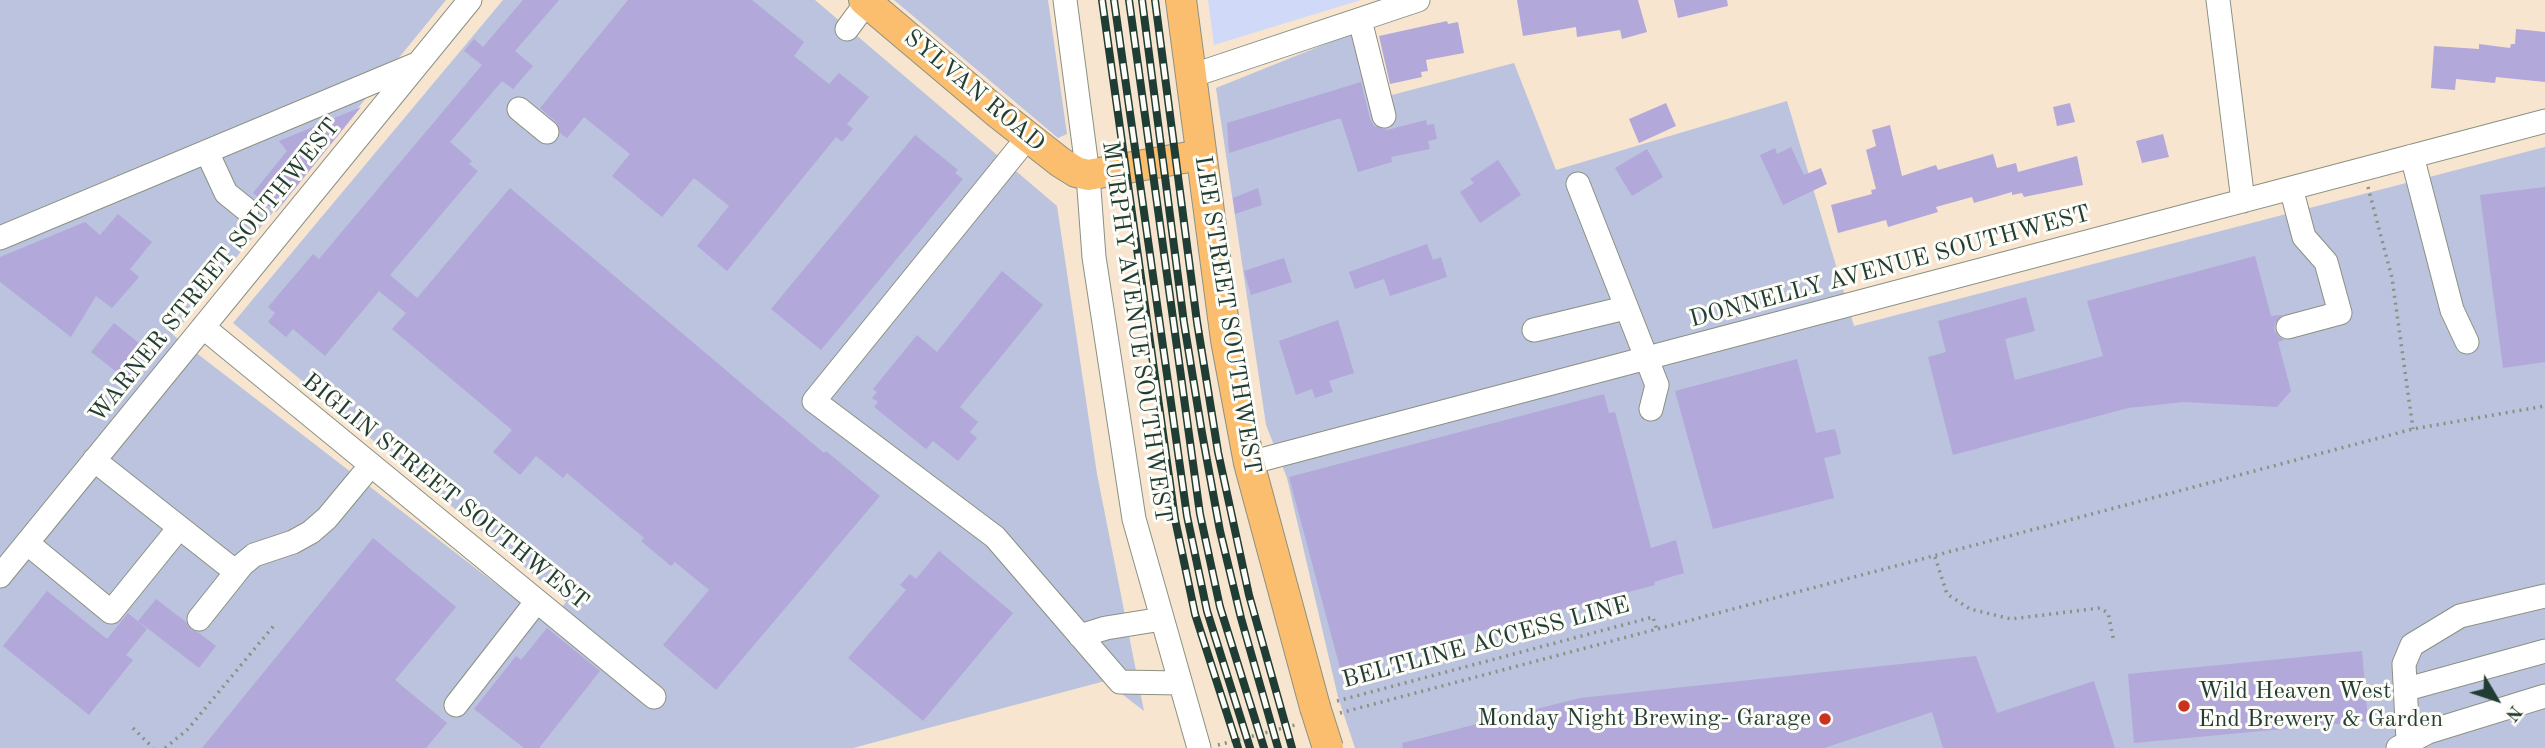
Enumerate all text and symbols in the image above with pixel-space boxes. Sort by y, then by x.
street label: SYLVAN ROAD [898,24,1050,158]
street label: WARNER STREET SOUTHWEST [83,113,347,429]
street label: MURPHY AVENUE SOUTHWEST [1095,139,1177,525]
street label: LEE STREET SOUTHWEST [1188,154,1266,476]
street label: DONNELLY AVENUE SOUTHWEST [1686,200,2094,334]
street label: BIGLIN STREET SOUTHWEST [296,367,594,617]
street label: BELTLINE ACCESS LINE [1339,591,1633,695]
north arrow [2461,664,2531,734]
place label: Wild Heaven West End Brewery & Garden [2198,678,2443,734]
marker: Wild Heaven West End Brewery & Garden [2176,698,2192,714]
text: N [2501,701,2525,724]
place label: Monday Night Brewing- Garage [1478,705,1811,733]
marker: Monday Night Brewing- Garage [1817,711,1833,727]

